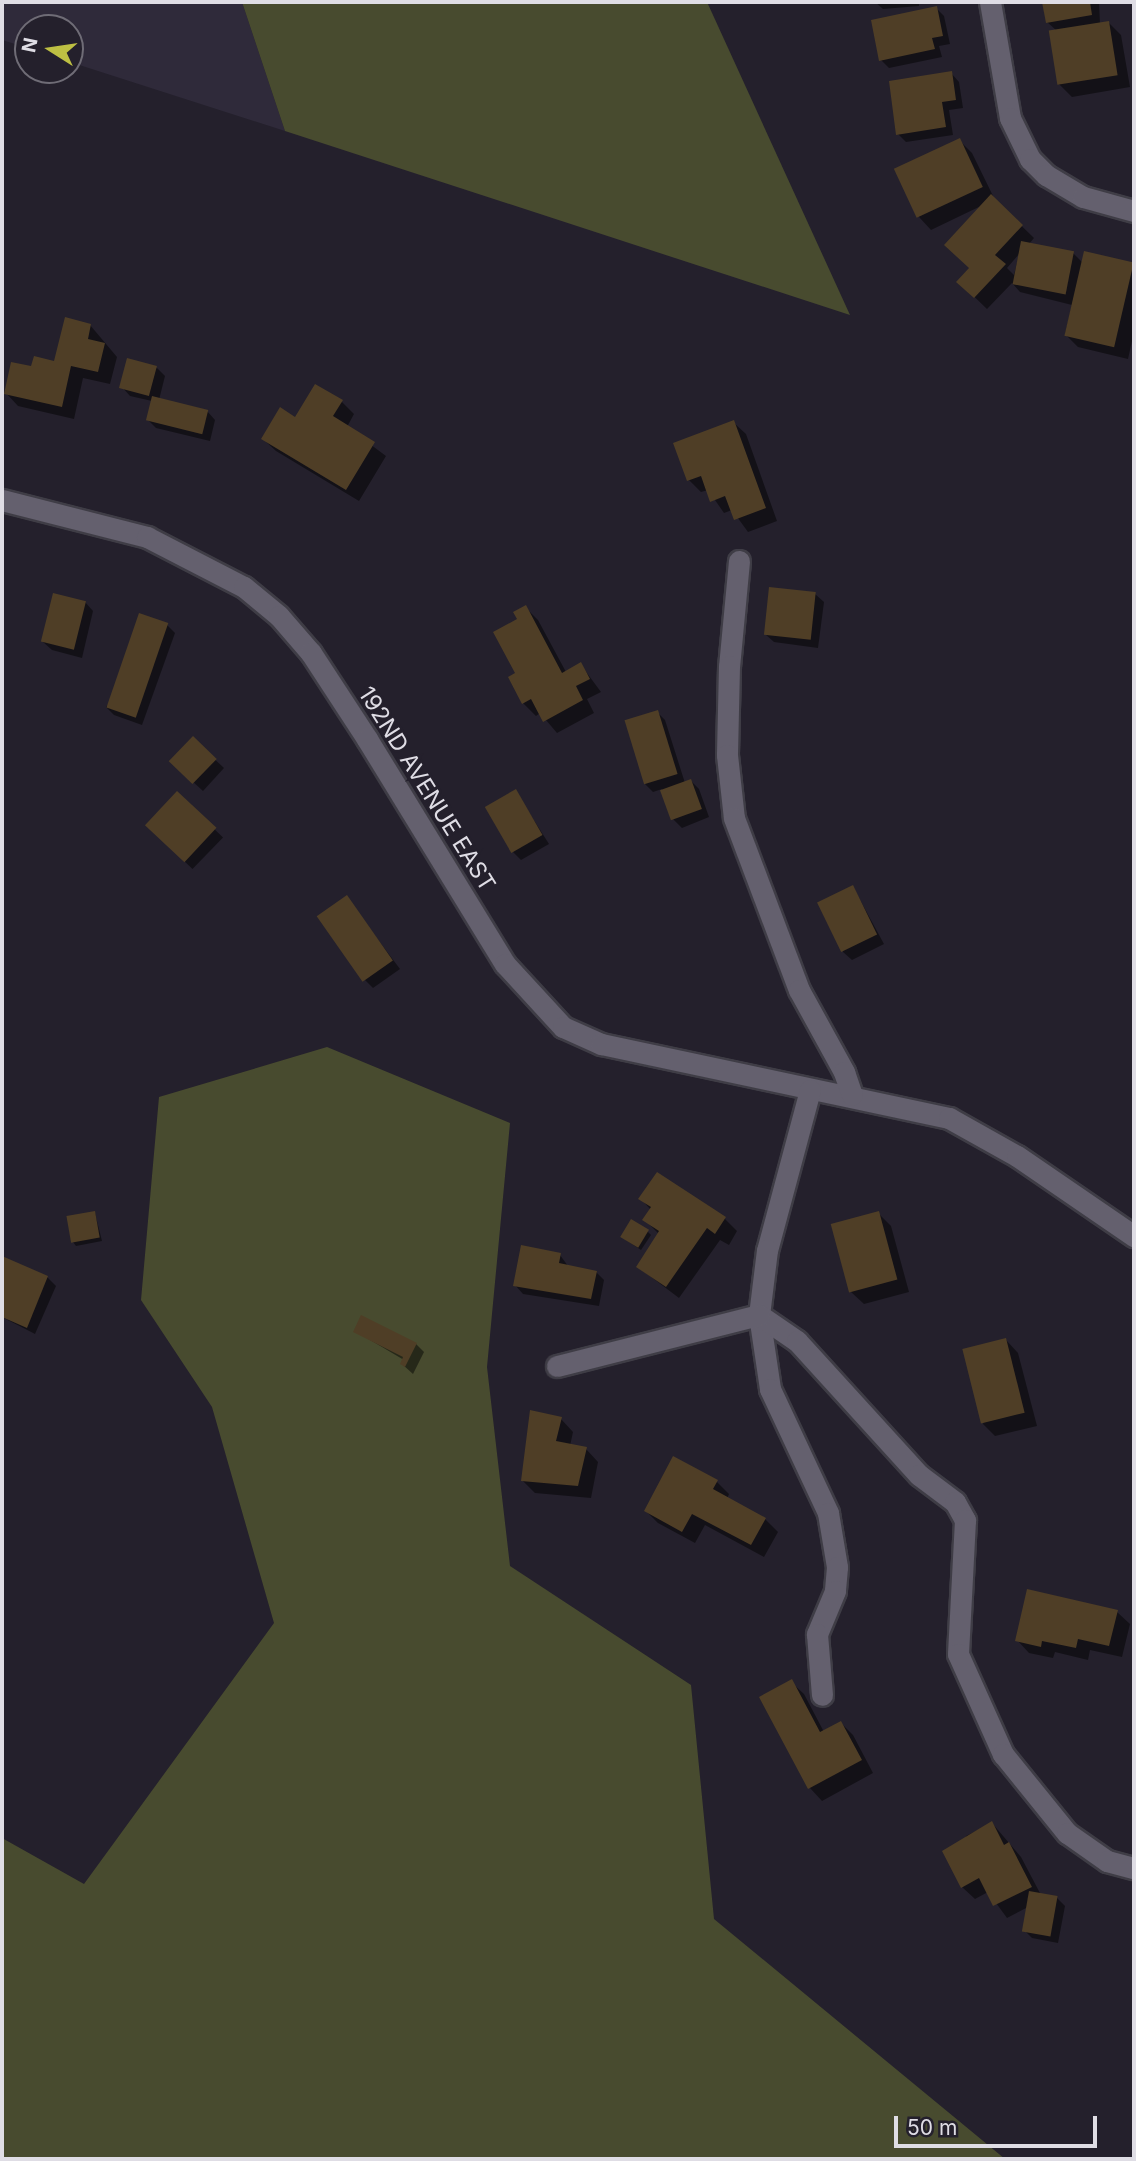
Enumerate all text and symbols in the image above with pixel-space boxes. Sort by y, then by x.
north arrow [14,14,84,84]
text: N [17,35,43,54]
street label: 192ND AVENUE EAST [353,682,501,896]
scale bar [898,2102,1101,2146]
text: 50 m [907,2115,957,2140]

